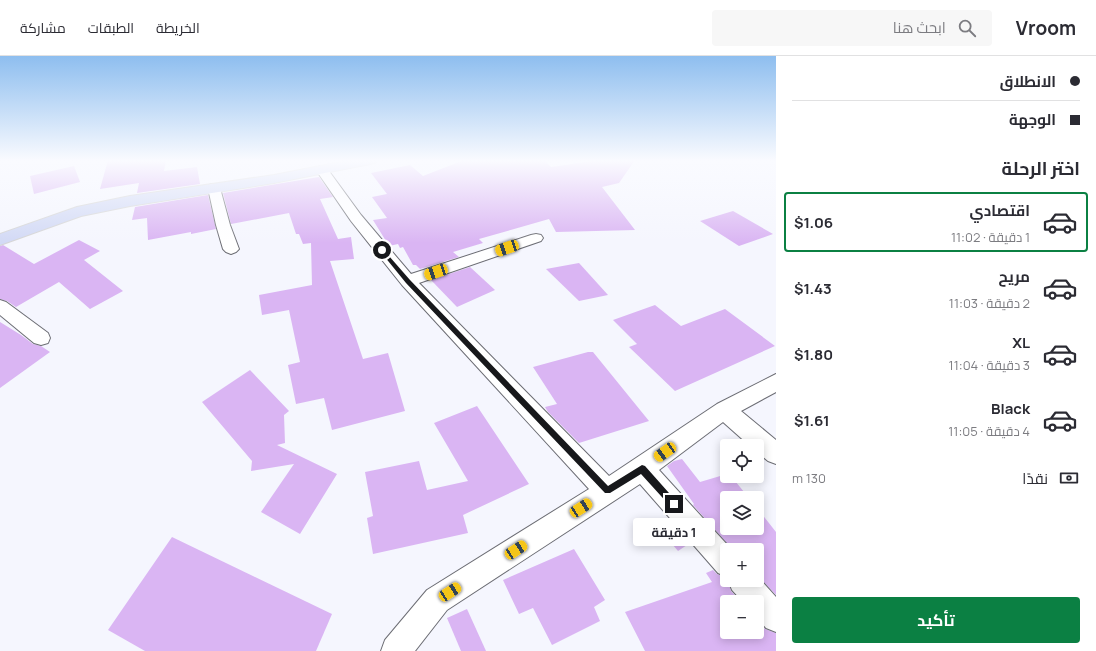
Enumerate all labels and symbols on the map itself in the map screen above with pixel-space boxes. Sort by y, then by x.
car [494,238,520,258]
route start [373,241,391,259]
car [423,262,449,282]
car [652,440,678,464]
route end [665,495,683,513]
car [568,496,594,520]
callout: 1 دقيقة [633,518,715,546]
car [503,538,529,562]
car [437,580,463,604]

